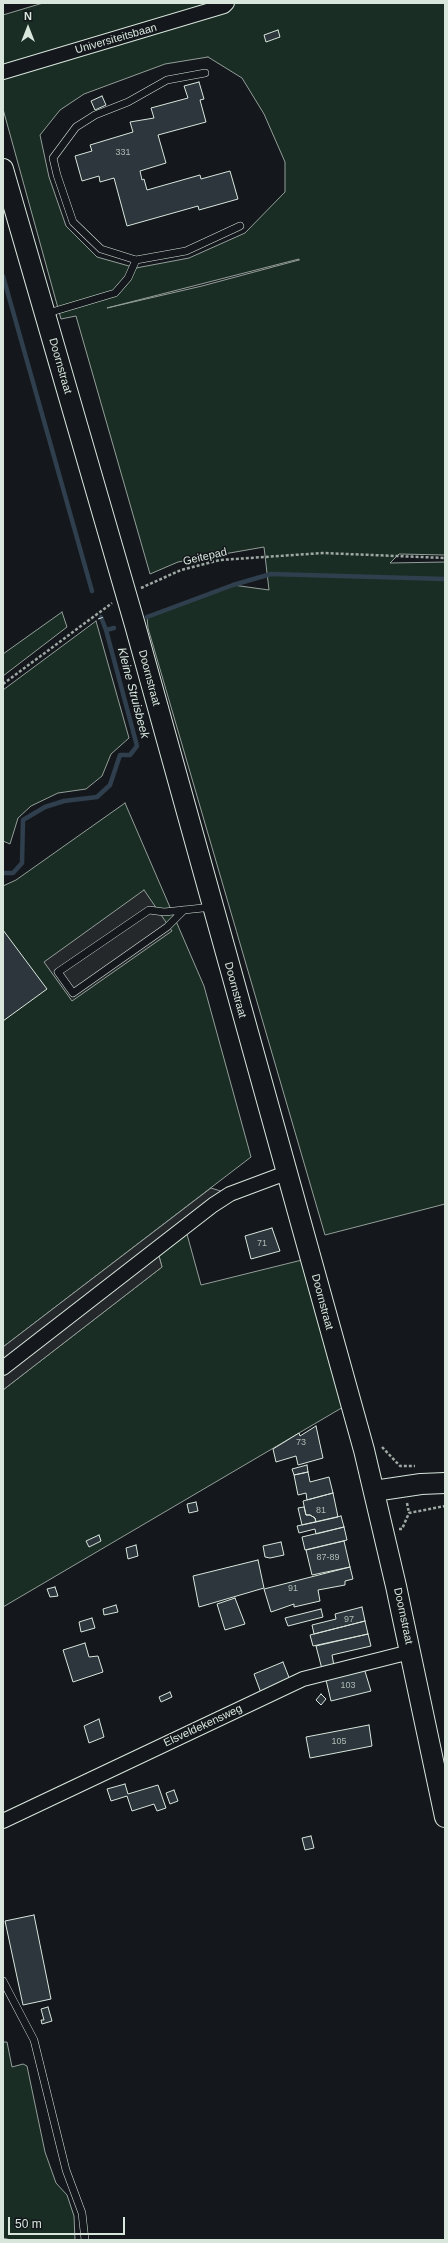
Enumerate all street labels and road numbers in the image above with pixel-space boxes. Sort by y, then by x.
street label: Universiteitsbaan [74,21,158,57]
street label: Doornstraat [46,337,74,395]
street label: Geitepad [182,546,228,568]
street label: Doornstraat [135,649,163,707]
street label: Doornstraat [221,961,249,1019]
street label: Doornstraat [308,1273,336,1331]
street label: Doornstraat [391,1587,415,1645]
street label: Elsveldekensweg [162,1702,244,1750]

